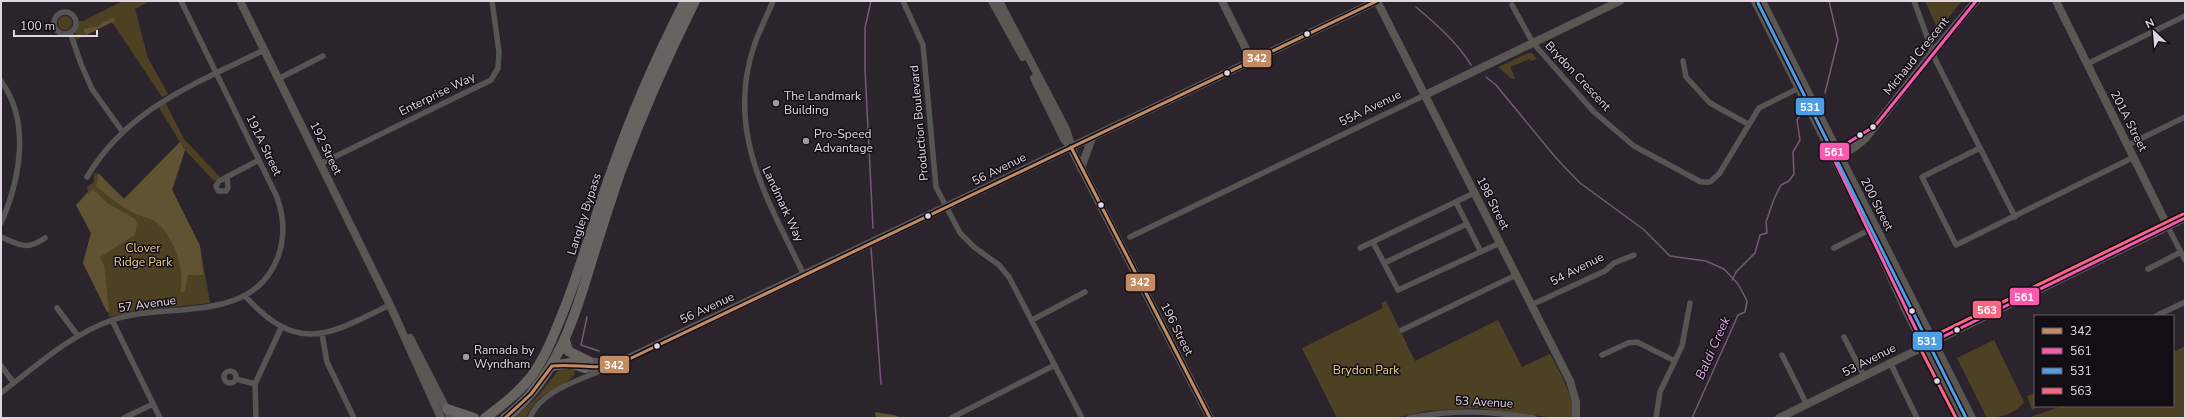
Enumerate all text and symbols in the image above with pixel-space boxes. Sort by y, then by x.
scale bar [14,12,97,38]
north arrow [2134,12,2174,52]
street label: Michaud Crescent [1880,13,1953,98]
text: N [2143,15,2157,32]
text: 100 m [20,18,55,34]
unlabelled marker [1302,29,1312,39]
street label: Brydon Crescent [1542,38,1615,115]
line badge: 342 [1242,49,1272,68]
text: 342 [1247,51,1267,66]
street label: Production Boulevard [906,64,932,182]
street label: Enterprise Way [396,68,479,119]
unlabelled marker [1222,68,1232,78]
street label: 55A Avenue [1336,86,1404,130]
place label: The Landmark Building [784,88,862,118]
street label: 201A Street [2107,88,2152,155]
line badge: 531 [1795,97,1825,116]
marker: The Landmark Building [771,98,781,108]
text: 531 [1800,100,1820,115]
street label: 191A Street [242,112,286,179]
street label: 192 Street [306,119,346,178]
unlabelled marker [1868,122,1878,132]
place label: Pro-Speed Advantage [814,126,873,156]
unlabelled marker [1855,130,1865,140]
marker: Pro-Speed Advantage [801,136,811,146]
line badge: 561 [1819,142,1850,161]
text: 561 [1824,145,1844,160]
street label: 56 Avenue [969,149,1029,189]
street label: Landmark Way [758,164,808,245]
street label: Langley Bypass [563,171,605,257]
street label: 198 Street [1473,174,1514,233]
street label: 200 Street [1857,175,1898,234]
unlabelled marker [1096,200,1106,210]
unlabelled marker [923,211,933,221]
park label: Clover Ridge Park [114,240,173,270]
street label: 54 Avenue [1547,249,1607,289]
line badge: 342 [1125,273,1156,292]
text: 342 [1130,275,1150,290]
line badge: 561 [2009,287,2040,306]
street label: 56 Avenue [677,288,737,328]
text: 561 [2014,290,2034,305]
street label: 57 Avenue [117,292,177,316]
street label: 196 Street [1157,300,1198,359]
line badge: 563 [1972,300,2002,319]
text: 563 [1977,303,1997,318]
unlabelled marker [1907,306,1917,316]
water label: Baldi Creek [1691,313,1735,382]
legend [2034,315,2174,407]
text: 342 [2070,323,2092,339]
unlabelled marker [1952,325,1962,335]
line badge: 531 [1912,331,1943,351]
text: 531 [1917,334,1937,349]
street label: 53 Avenue [1839,340,1899,380]
unlabelled marker [652,341,662,351]
place label: Ramada by Wyndham [474,342,535,372]
text: 561 [2070,343,2092,359]
marker: Ramada by Wyndham [461,352,471,362]
line badge: 342 [599,355,630,374]
text: 342 [604,358,624,373]
park label: Brydon Park [1333,362,1400,378]
text: 531 [2070,363,2092,379]
unlabelled marker [1932,376,1942,386]
text: 563 [2070,383,2092,399]
street label: 53 Avenue [1454,392,1514,412]

